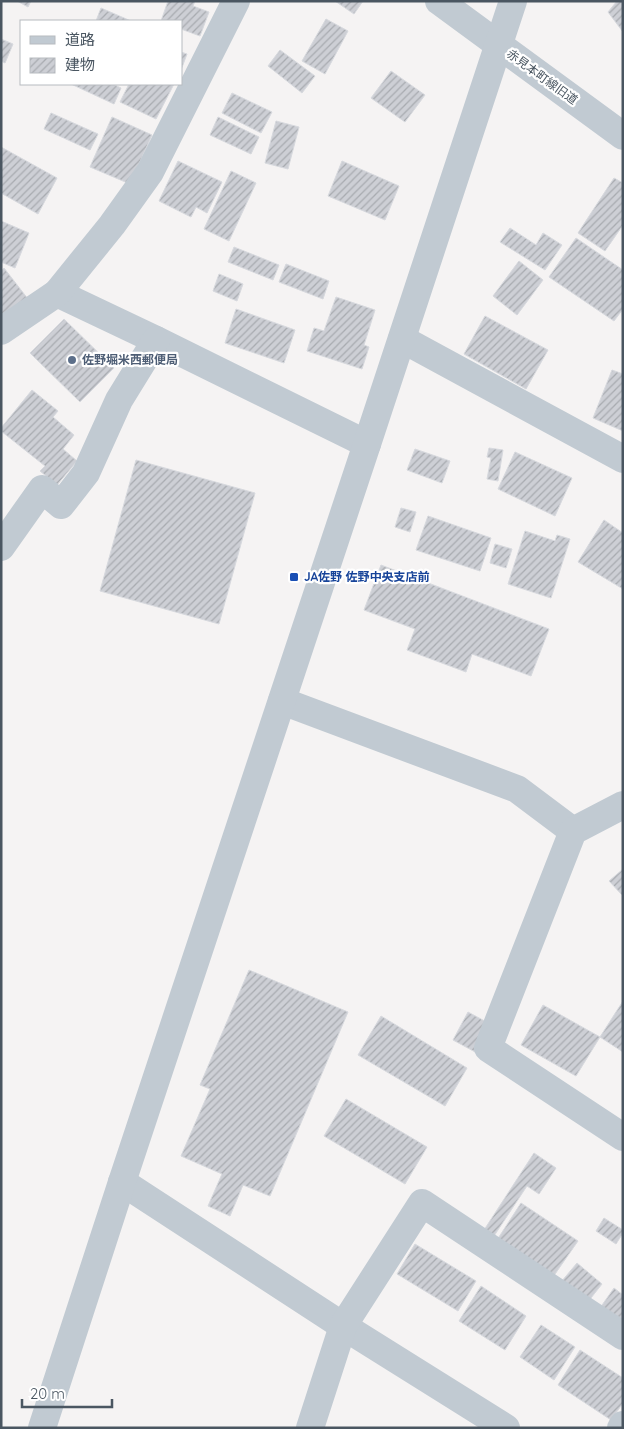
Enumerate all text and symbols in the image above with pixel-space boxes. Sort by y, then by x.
legend [20,20,182,85]
text: 道路 [65,30,95,49]
street label: 赤見本町線旧道 [504,46,581,107]
text: 建物 [65,55,95,74]
place label: 佐野堀米西郵便局 [82,352,178,367]
marker: 佐野堀米西郵便局 [66,354,78,366]
place label: JA佐野 佐野中央支店前 [304,569,429,584]
marker: JA佐野 佐野中央支店前 [288,571,300,583]
scale bar [22,1376,112,1408]
text: 20 m [30,1384,65,1403]

